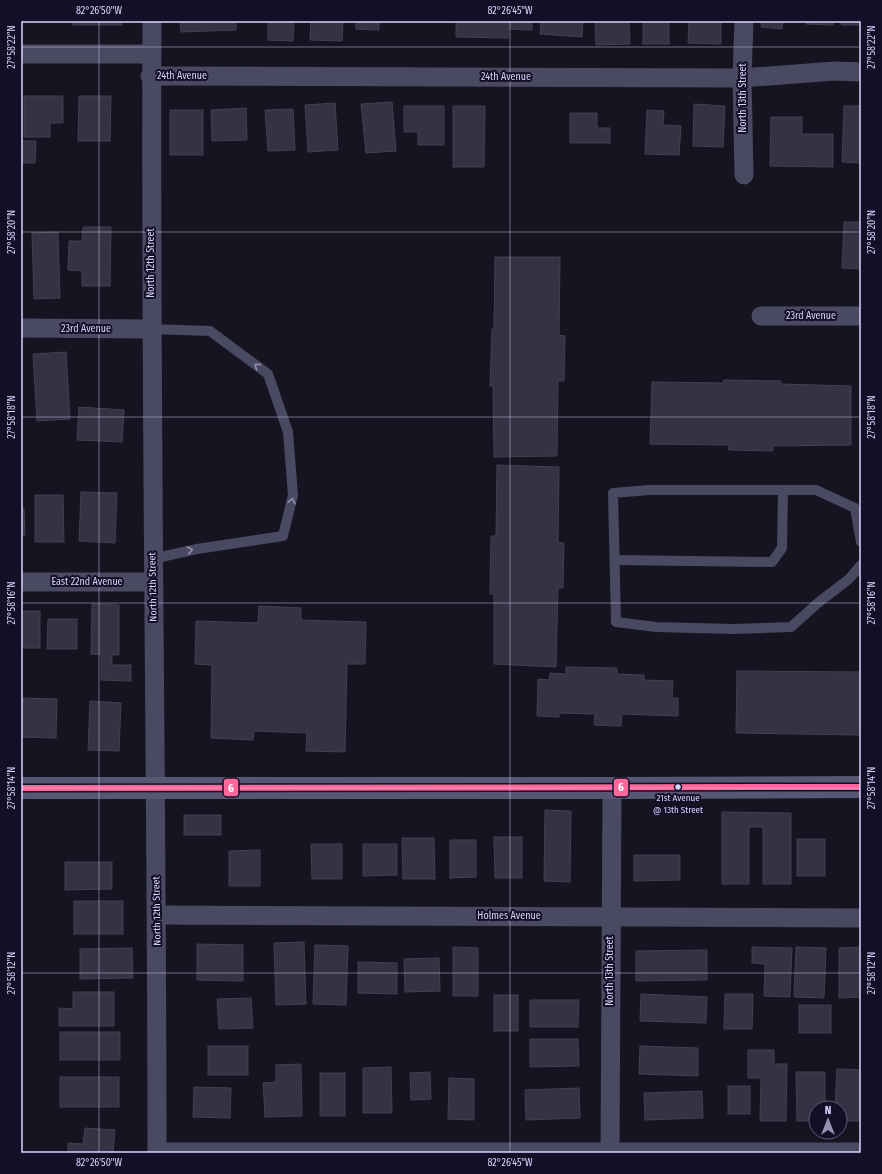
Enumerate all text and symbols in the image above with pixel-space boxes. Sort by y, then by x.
text: 82°26'50"W [76,5,123,17]
text: 82°26'45"W [487,5,533,17]
text: 27°58'22"N [6,25,18,69]
text: 27°58'22"N [866,25,878,69]
street label: North 13th Street [737,62,749,133]
street label: 24th Avenue [157,70,207,82]
street label: 24th Avenue [481,71,531,83]
text: 27°58'20"N [6,210,18,254]
text: 27°58'20"N [866,210,878,254]
street label: North 12th Street [145,228,157,298]
street label: 23rd Avenue [786,310,836,322]
street label: 23rd Avenue [61,323,111,335]
one-way arrow [255,364,262,371]
text: 27°58'18"N [6,395,18,439]
text: 27°58'18"N [866,395,878,439]
one-way arrow [287,498,295,504]
one-way arrow [187,547,193,555]
street label: North 12th Street [146,551,160,622]
street label: East 22nd Avenue [51,576,123,588]
text: 27°58'16"N [6,581,18,625]
text: 27°58'16"N [866,581,878,625]
text: 27°58'14"N [6,767,18,809]
text: 27°58'14"N [866,767,878,809]
line badge: 6 [223,778,239,797]
line badge: 6 [613,778,629,797]
text: 6 [618,781,624,794]
text: 6 [228,782,234,795]
marker: 21st Avenue @ 13th Street [673,782,683,792]
place label: 21st Avenue @ 13th Street [653,793,703,815]
street label: North 12th Street [150,875,164,946]
street label: Holmes Avenue [477,910,541,922]
street label: North 13th Street [604,935,616,1006]
text: 27°58'12"N [6,952,18,994]
text: 27°58'12"N [866,952,878,994]
north arrow [808,1100,848,1140]
text: N [825,1104,831,1117]
text: 82°26'50"W [76,1157,123,1169]
text: 82°26'45"W [487,1157,533,1169]

